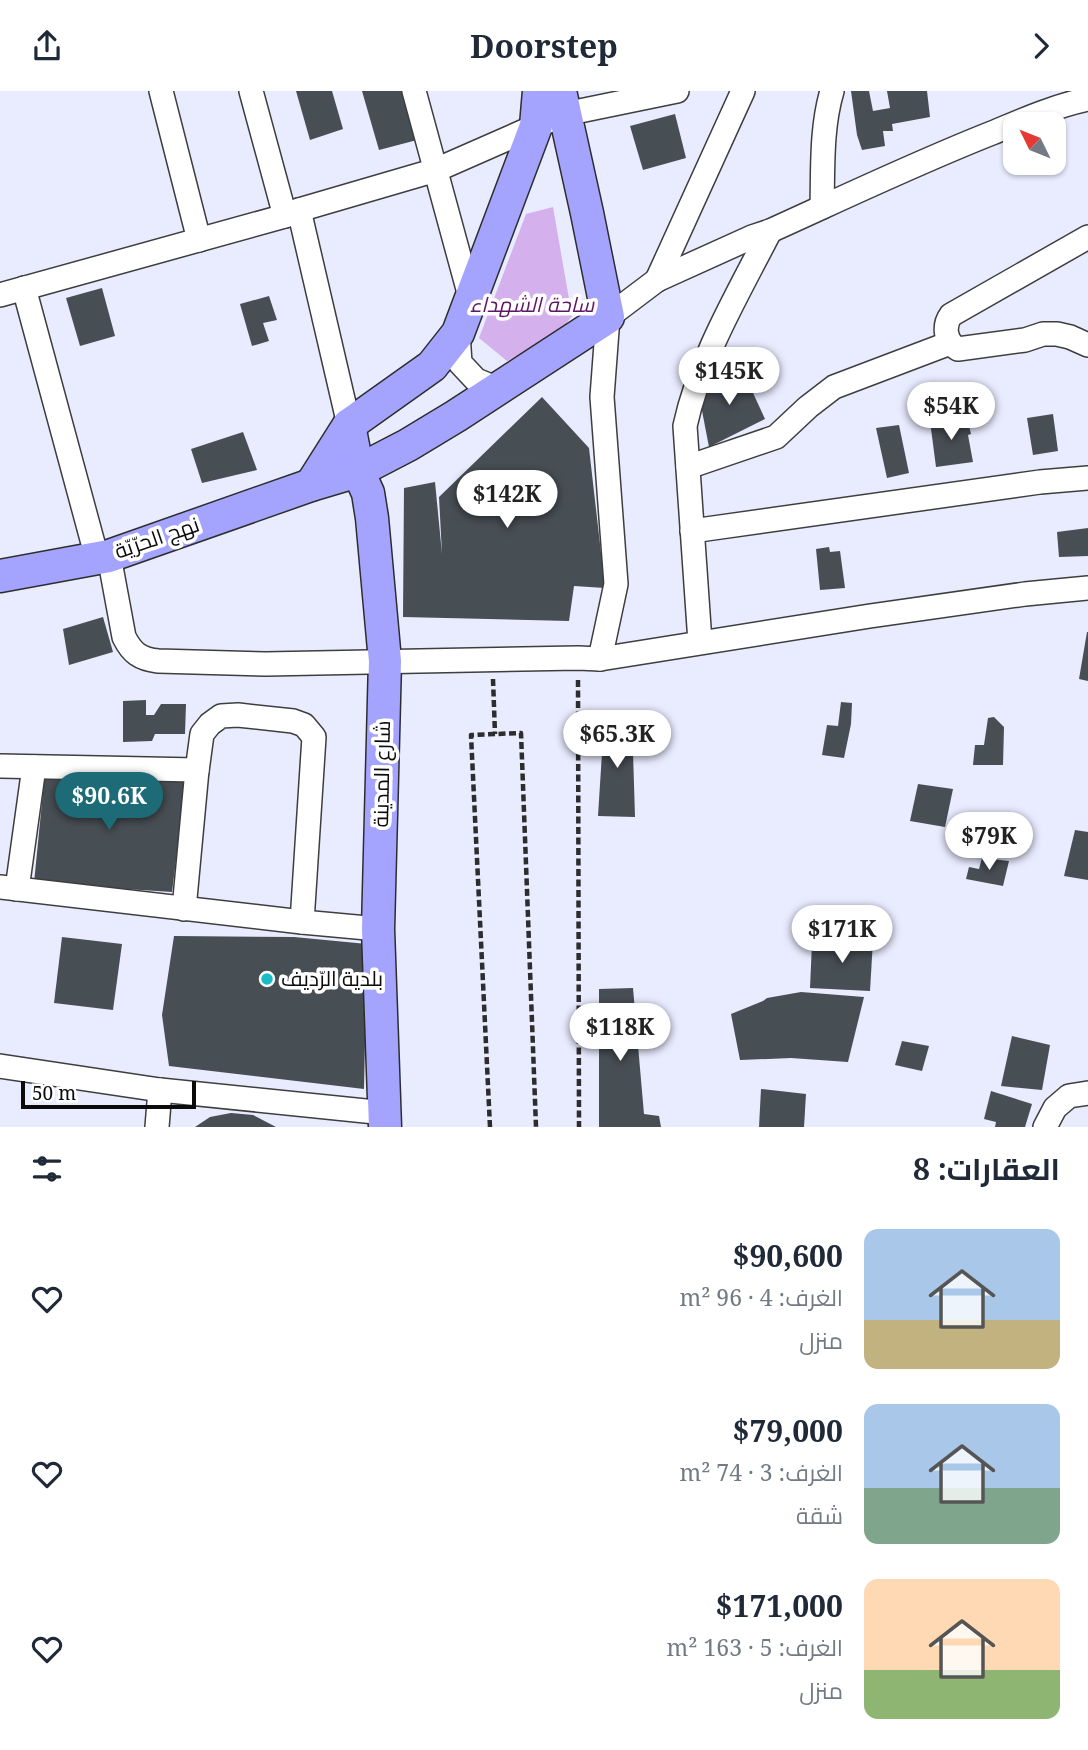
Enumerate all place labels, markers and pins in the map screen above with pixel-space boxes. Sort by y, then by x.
pin: $145K [680,347,778,407]
pin: $54K [910,383,992,442]
pin: $142K [458,471,556,530]
pin: $65.3K [560,711,674,770]
pin: $90.6K [52,773,166,832]
pin: $79K [948,813,1030,872]
pin: $171K [793,905,891,965]
place label: بلدية الرّديف [281,964,383,992]
marker: بلدية الرّديف [259,971,275,987]
pin: $118K [571,1003,669,1063]

